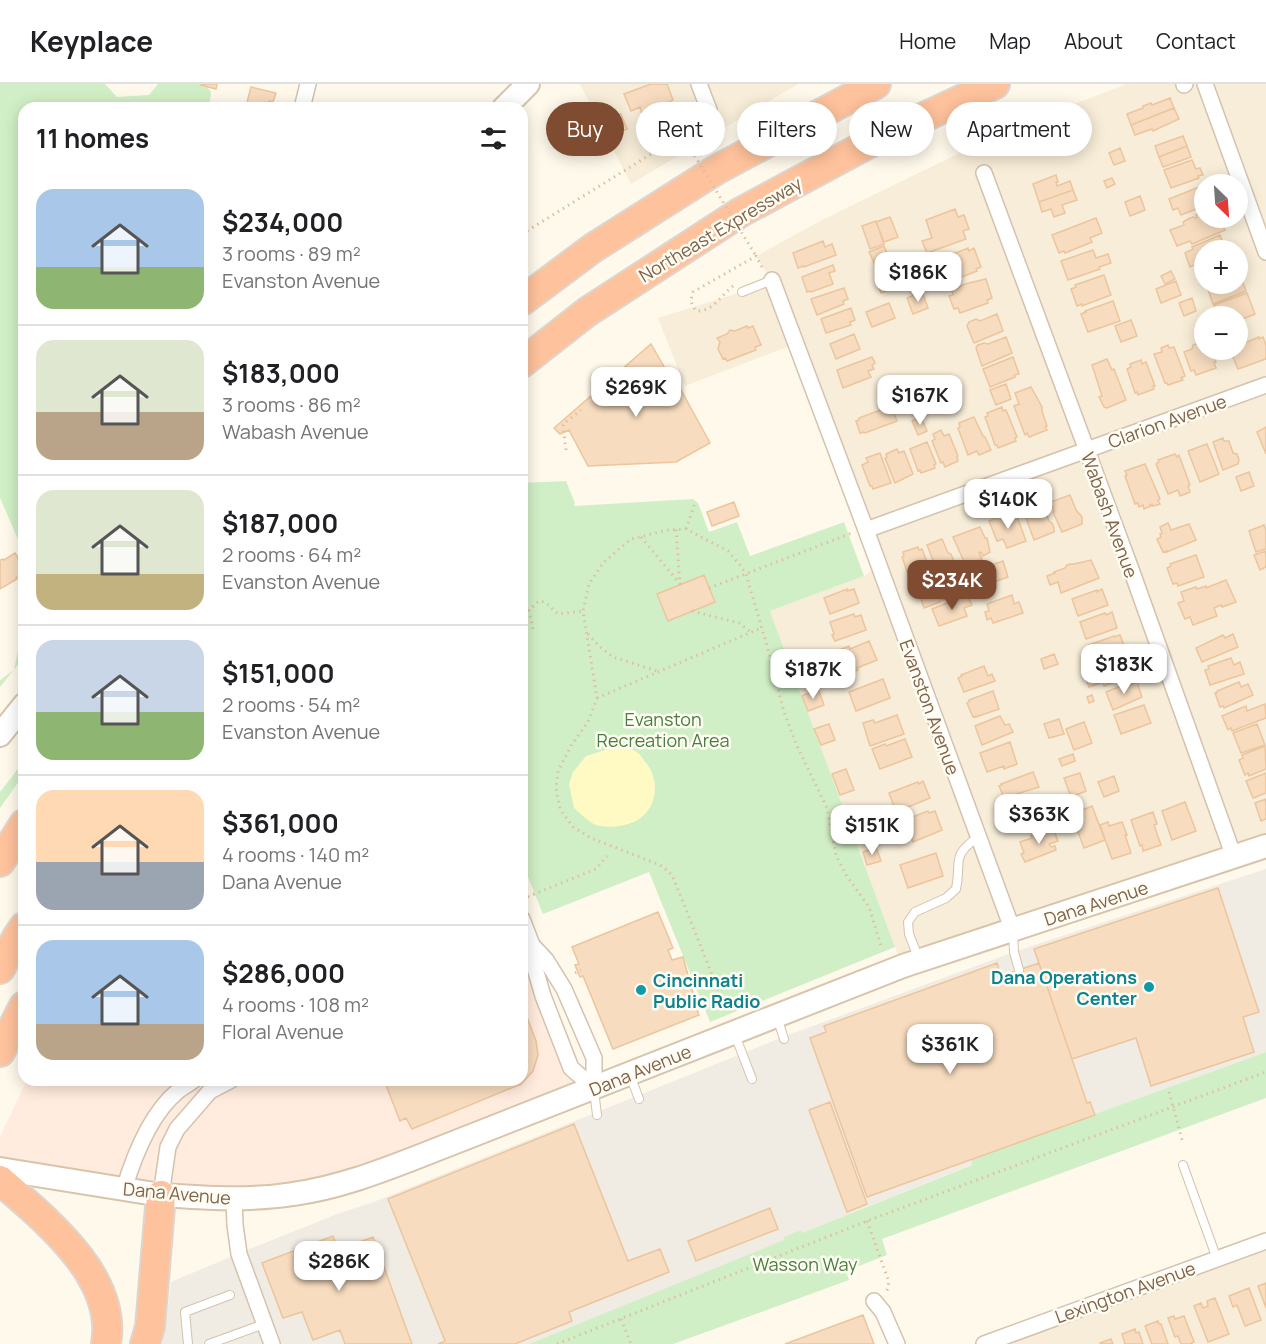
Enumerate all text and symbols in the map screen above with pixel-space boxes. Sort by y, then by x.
text: Keyplace [30,22,153,60]
text: Home [899,27,956,55]
text: Map [989,27,1031,55]
text: About [1064,27,1123,55]
text: Contact [1156,27,1236,55]
chip: Buy [546,102,624,156]
chip: Rent [636,102,725,156]
chip: Filters [737,102,837,156]
chip: New [849,102,934,156]
chip: Apartment [946,102,1092,156]
text: 11 homes [36,120,149,156]
icon: filters [477,122,510,155]
street label: Northeast Expressway [634,171,806,287]
north arrow [1194,174,1248,228]
map controls [1194,174,1248,360]
text: $234,000 [222,204,343,240]
icon: home [84,213,156,285]
text: 3 rooms · 89 m² [222,240,361,267]
button: + [1194,240,1248,294]
pin: $186K [876,252,960,303]
text: $186K [889,258,947,285]
text: Evanston Avenue [222,267,380,294]
button: − [1194,306,1248,360]
text: $183,000 [222,355,340,391]
icon: home [84,364,156,436]
pin: $269K [594,367,678,418]
text: $269K [605,373,667,400]
pin: $167K [878,375,962,426]
text: $167K [891,381,949,408]
street label: Clarion Avenue [1104,388,1230,454]
text: 3 rooms · 86 m² [222,391,361,418]
text: Wabash Avenue [222,418,369,445]
street label: Wabash Avenue [1076,449,1144,581]
pin: $140K [966,479,1050,530]
text: $140K [978,485,1038,512]
text: $187,000 [222,505,338,541]
icon: home [84,514,156,586]
text: 2 rooms · 64 m² [222,541,361,568]
pin: $234K [910,560,994,611]
text: $234K [921,566,983,593]
text: Evanston Avenue [222,568,380,595]
street label: Evanston Avenue [894,636,966,778]
pin: $183K [1082,644,1166,695]
pin: $187K [771,649,855,700]
text: $183K [1095,650,1153,677]
text: $151,000 [222,655,335,691]
text: $187K [784,655,842,682]
icon: home [84,664,156,736]
text: 2 rooms · 54 m² [222,691,360,718]
park label: Evanston Recreation Area [597,707,729,752]
text: Evanston Avenue [222,718,380,745]
pin: $363K [997,794,1081,845]
text: $363K [1008,800,1070,827]
text: $361,000 [222,805,339,841]
pin: $151K [830,805,914,856]
text: $151K [845,811,899,838]
icon: home [84,814,156,886]
text: 4 rooms · 140 m² [222,841,369,868]
text: Dana Avenue [222,868,342,895]
street label: Dana Avenue [1041,875,1151,931]
text: $286,000 [222,955,345,991]
icon: home [84,964,156,1036]
place label: Dana Operations Center [991,965,1137,1010]
place label: Cincinnati Public Radio [653,968,760,1013]
marker: Dana Operations Center [1142,980,1156,994]
marker: Cincinnati Public Radio [634,983,648,997]
text: 4 rooms · 108 m² [222,991,369,1018]
text: Floral Avenue [222,1018,344,1045]
pin: $361K [908,1024,992,1075]
text: $361K [921,1030,979,1057]
street label: Dana Avenue [585,1039,695,1101]
street label: Dana Avenue [122,1176,232,1210]
pin: $286K [297,1241,381,1292]
text: $286K [308,1247,370,1274]
park label: Wasson Way [753,1252,858,1276]
street label: Lexington Avenue [1051,1255,1199,1329]

